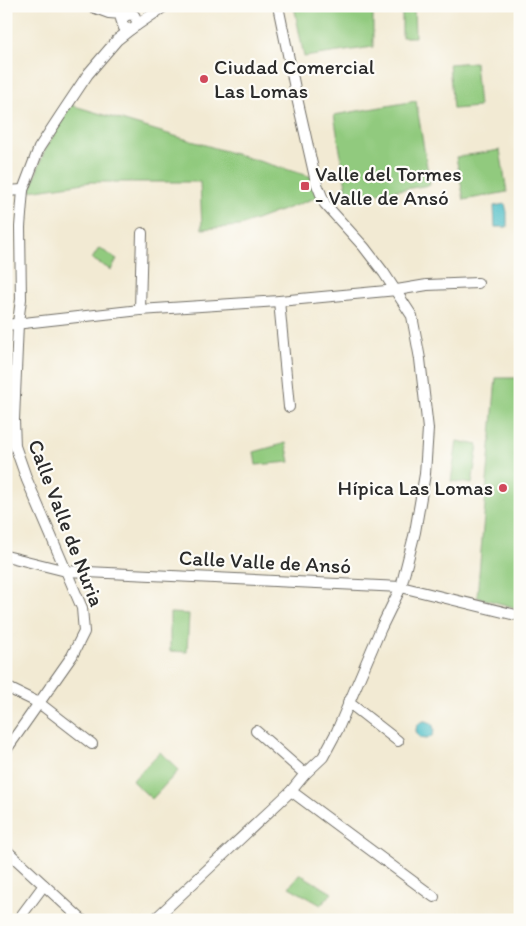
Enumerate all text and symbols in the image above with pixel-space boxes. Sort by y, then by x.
place label: Ciudad Comercial Las Lomas [214,54,375,103]
marker: Ciudad Comercial Las Lomas [198,73,210,85]
place label: Valle del Tormes - Valle de Ansó [315,161,462,210]
marker: Valle del Tormes - Valle de Ansó [299,180,311,192]
street label: Calle Valle de Nuria [23,436,110,610]
place label: Hípica Las Lomas [338,475,493,500]
marker: Hípica Las Lomas [497,482,509,494]
street label: Calle Valle de Ansó [178,545,352,578]

